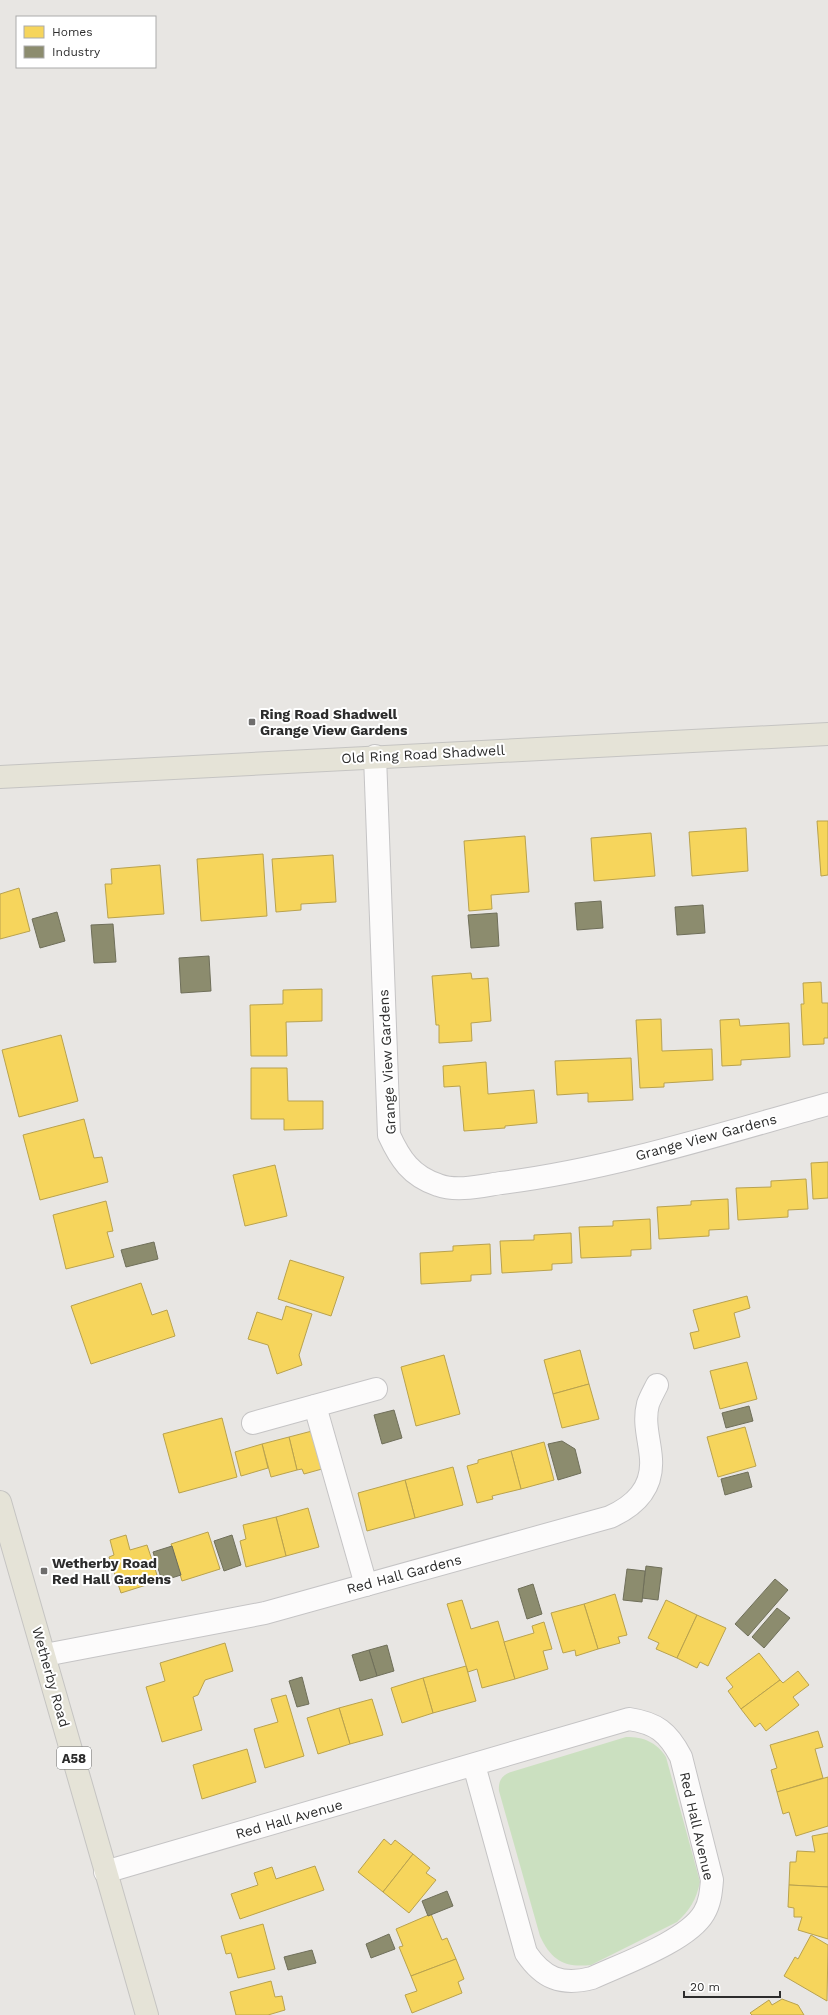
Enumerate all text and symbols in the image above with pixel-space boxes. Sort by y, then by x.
legend [16,16,156,68]
text: Homes [52,25,93,39]
text: Industry [52,45,101,59]
place label: Ring Road Shadwell Grange View Gardens [260,706,408,738]
marker: Ring Road Shadwell Grange View Gardens [247,717,257,727]
street label: Old Ring Road Shadwell [341,742,506,766]
street label: Grange View Gardens [375,989,399,1135]
street label: Grange View Gardens [634,1110,778,1164]
street label: Red Hall Gardens [345,1551,463,1597]
place label: Wetherby Road Red Hall Gardens [52,1555,172,1587]
marker: Wetherby Road Red Hall Gardens [39,1566,49,1576]
street label: Wetherby Road [29,1625,73,1729]
road number: A58 [57,1747,91,1769]
street label: Red Hall Avenue [677,1770,717,1882]
street label: Red Hall Avenue [234,1796,344,1842]
scale bar [684,1973,780,1999]
text: 20 m [690,1980,720,1994]

